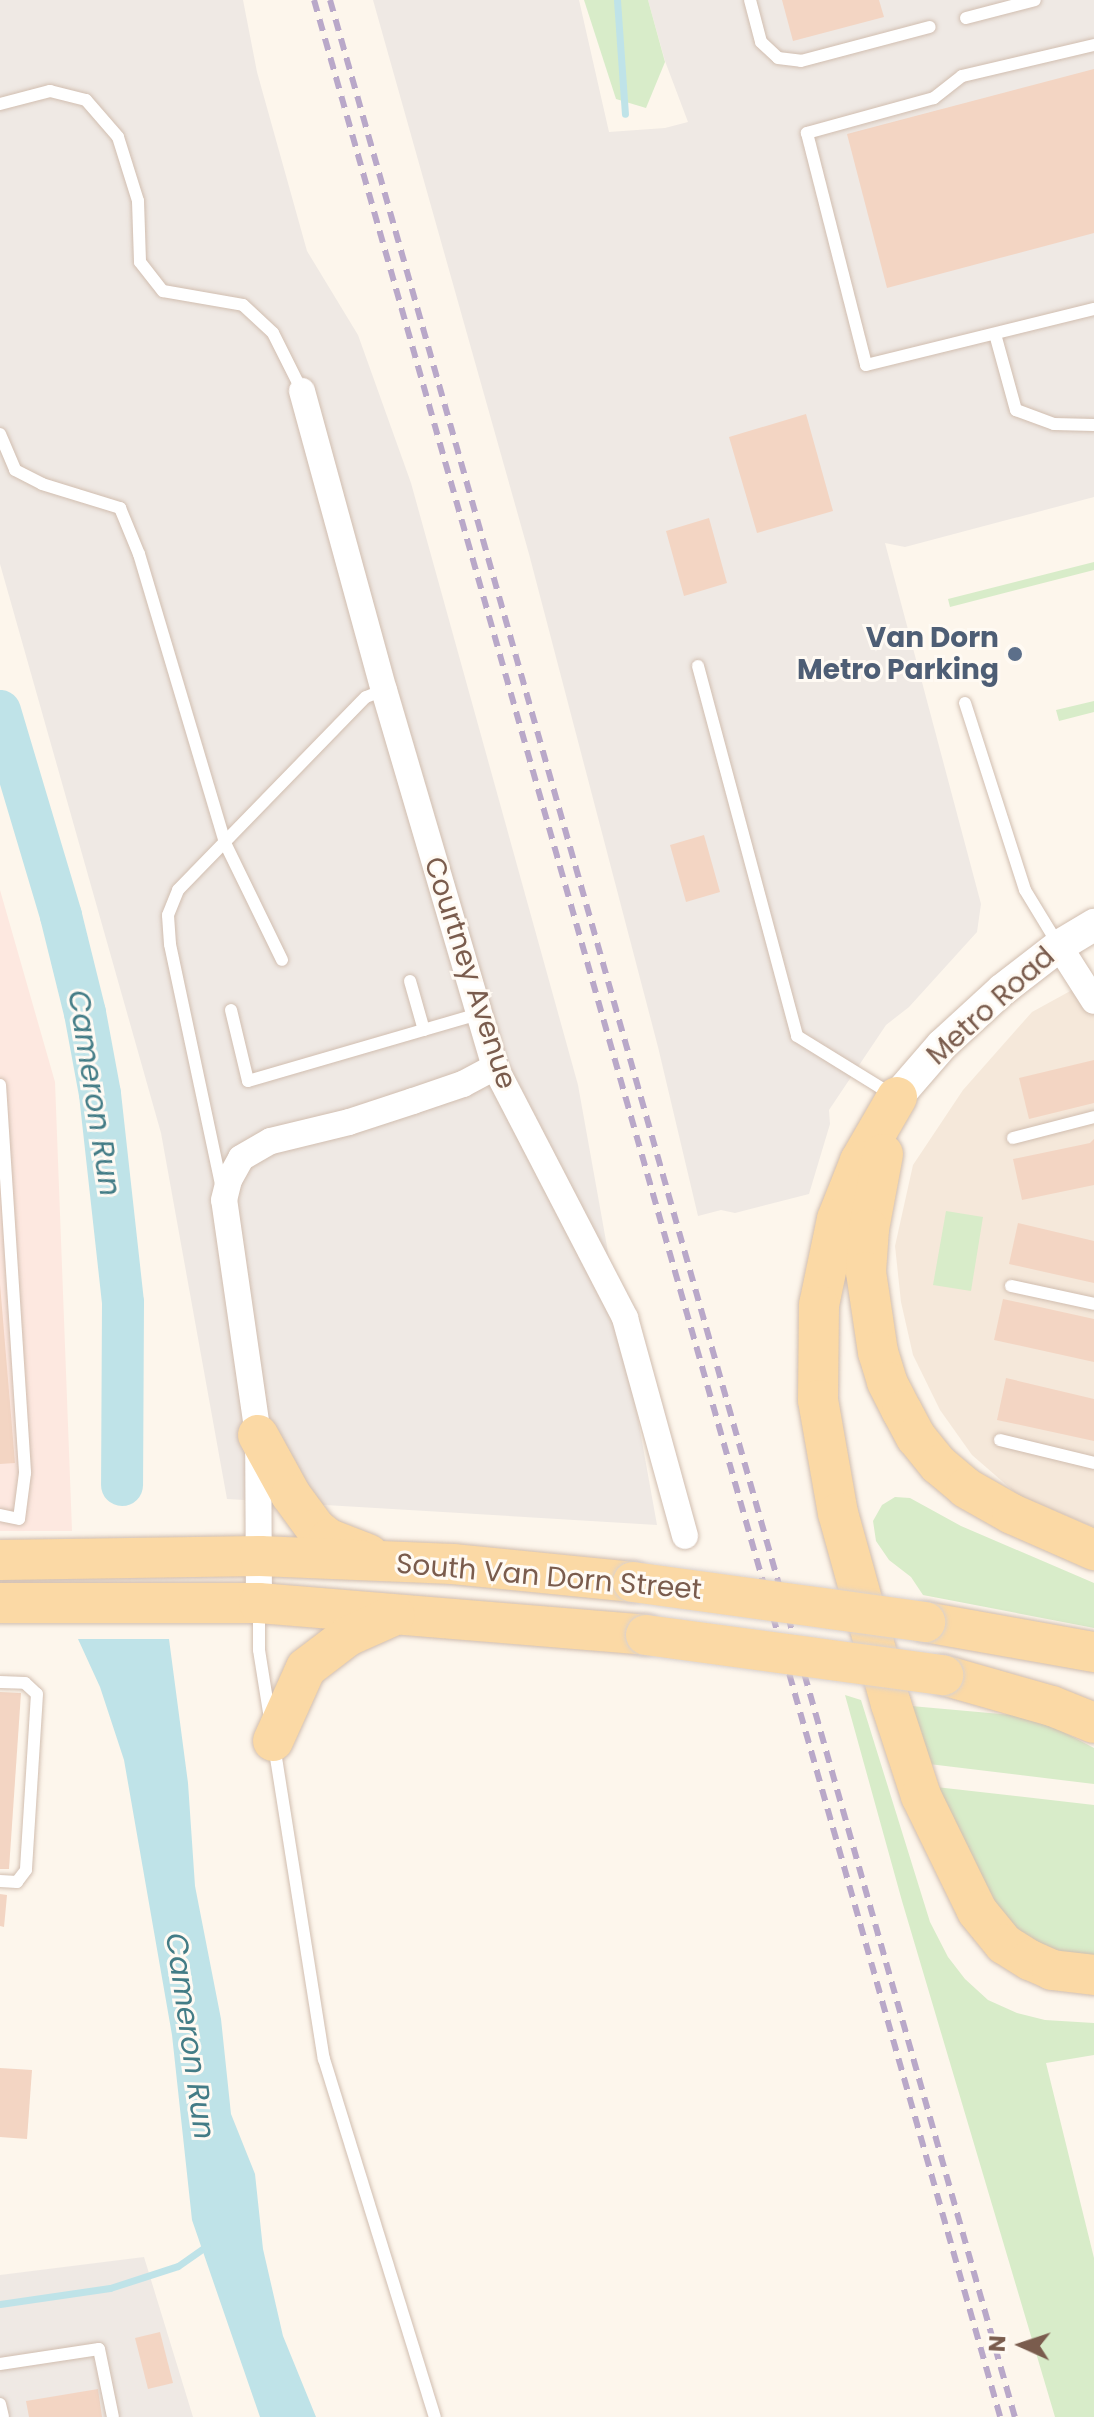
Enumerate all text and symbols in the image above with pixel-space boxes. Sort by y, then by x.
place label: Van Dorn Metro Parking [797,621,999,687]
marker: Van Dorn Metro Parking [1006,645,1024,663]
street label: Courtney Avenue [417,853,523,1093]
street label: Metro Road [920,940,1062,1072]
water label: Cameron Run [60,987,128,1199]
street label: South Van Dorn Street [395,1547,703,1607]
water label: Cameron Run [158,1930,222,2142]
north arrow [982,2305,1062,2385]
text: N [982,2335,1013,2353]

